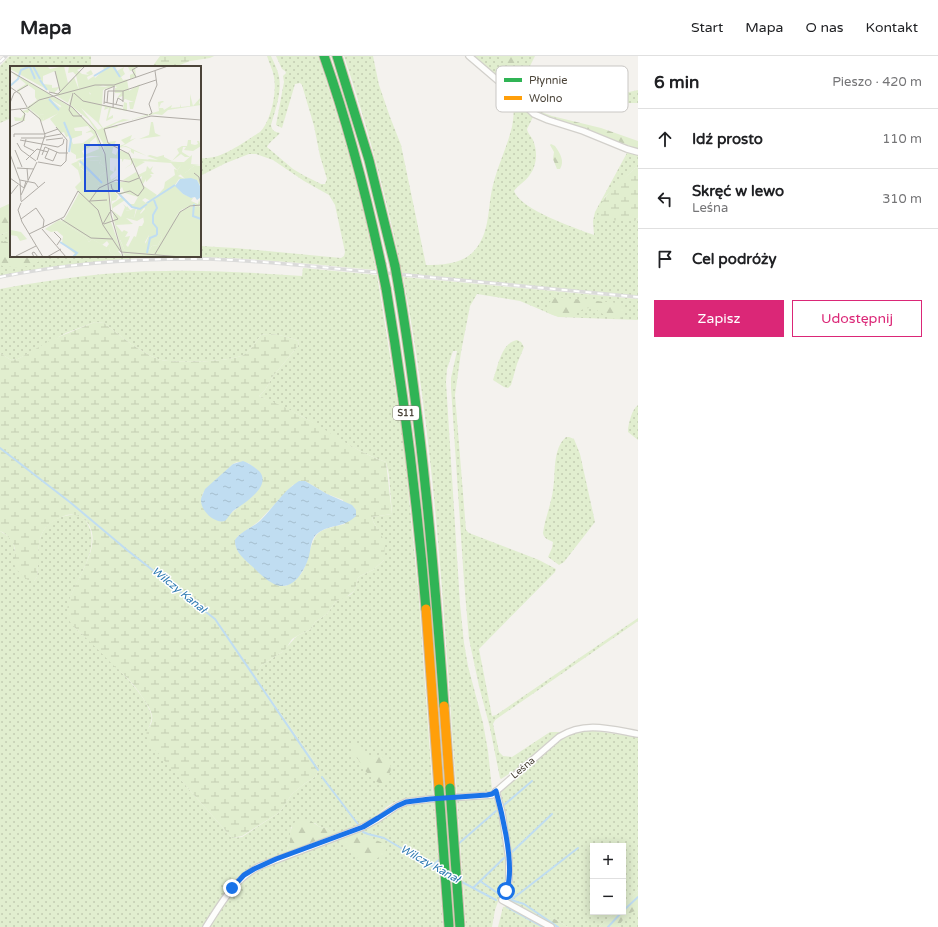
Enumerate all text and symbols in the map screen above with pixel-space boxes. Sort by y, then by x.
text: Mapa [20,17,72,39]
text: Start [691,19,723,36]
text: Mapa [745,19,783,36]
text: O nas [805,19,844,36]
text: Kontakt [866,19,918,36]
inset map [10,66,201,257]
legend [496,66,628,112]
text: 6 min [654,72,699,93]
text: Płynnie [529,74,568,87]
text: Pieszo · 420 m [832,74,922,90]
text: Wolno [529,92,563,105]
icon: ahead [654,128,676,150]
text: Idź prosto [692,130,763,148]
text: 110 m [882,131,922,147]
text: Skręć w lewo [692,182,784,200]
icon: left [654,188,676,210]
text: 310 m [882,191,922,207]
text: Leśna [692,200,728,216]
icon: arrive [654,248,676,270]
text: Cel podróży [692,250,777,268]
button: Zapisz [654,300,784,337]
button: Udostępnij [792,300,922,337]
road number: S11 [393,406,419,420]
water label: Wilczy Kanał [149,564,210,617]
street label: Leśna [508,754,538,782]
water label: Wilczy Kanał [398,842,464,887]
map controls [590,843,626,915]
button: + [590,843,626,879]
route end [223,879,241,897]
button: − [590,879,626,915]
route start [497,882,515,900]

